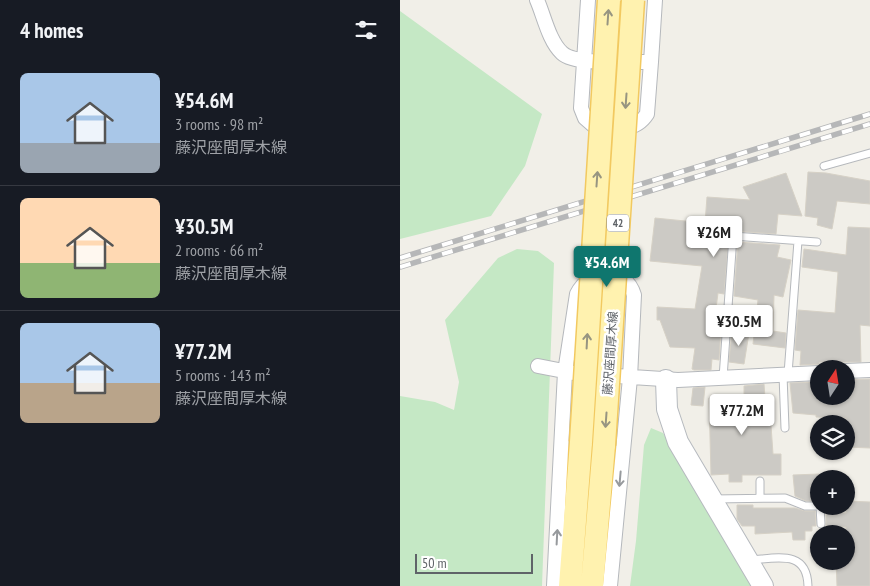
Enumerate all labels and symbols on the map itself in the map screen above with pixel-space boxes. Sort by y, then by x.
one-way arrow [604,9,613,25]
one-way arrow [622,93,631,109]
one-way arrow [593,171,602,187]
road number: 42 [607,214,629,232]
pin: ¥26M [684,216,744,258]
pin: ¥54.6M [566,246,648,288]
pin: ¥30.5M [698,304,780,347]
street label: 藤沢座間厚木線 [600,311,620,395]
one-way arrow [583,334,592,350]
north arrow [810,360,855,405]
pin: ¥77.2M [701,394,783,436]
one-way arrow [601,412,610,428]
one-way arrow [616,471,625,487]
one-way arrow [552,530,561,546]
scale bar [415,551,532,574]

